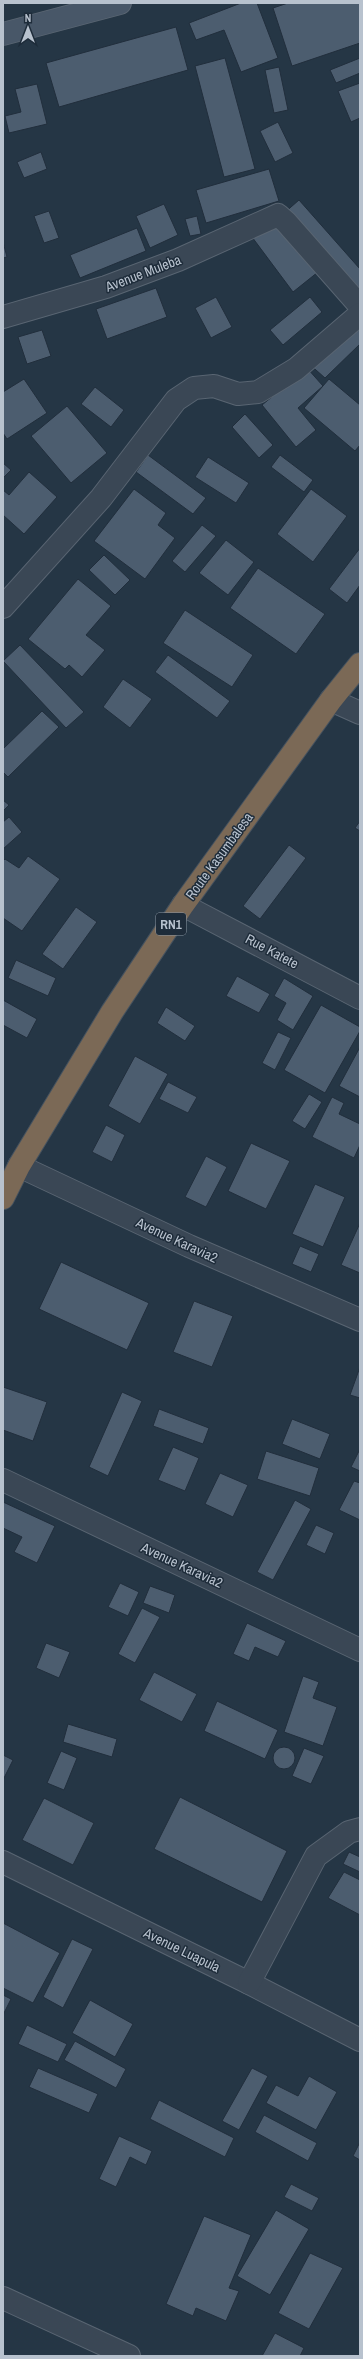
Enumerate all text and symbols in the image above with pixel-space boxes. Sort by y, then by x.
north arrow [8,8,48,48]
text: N [25,11,31,25]
street label: Avenue Muleba [102,250,184,296]
street label: Route Kasumbalesa [181,808,257,903]
road number: RN1 [156,913,186,935]
street label: Rue Katete [242,930,302,972]
street label: Avenue Karavia2 [132,1213,221,1267]
street label: Avenue Karavia2 [137,1538,226,1592]
street label: Avenue Luapula [140,1923,224,1977]

